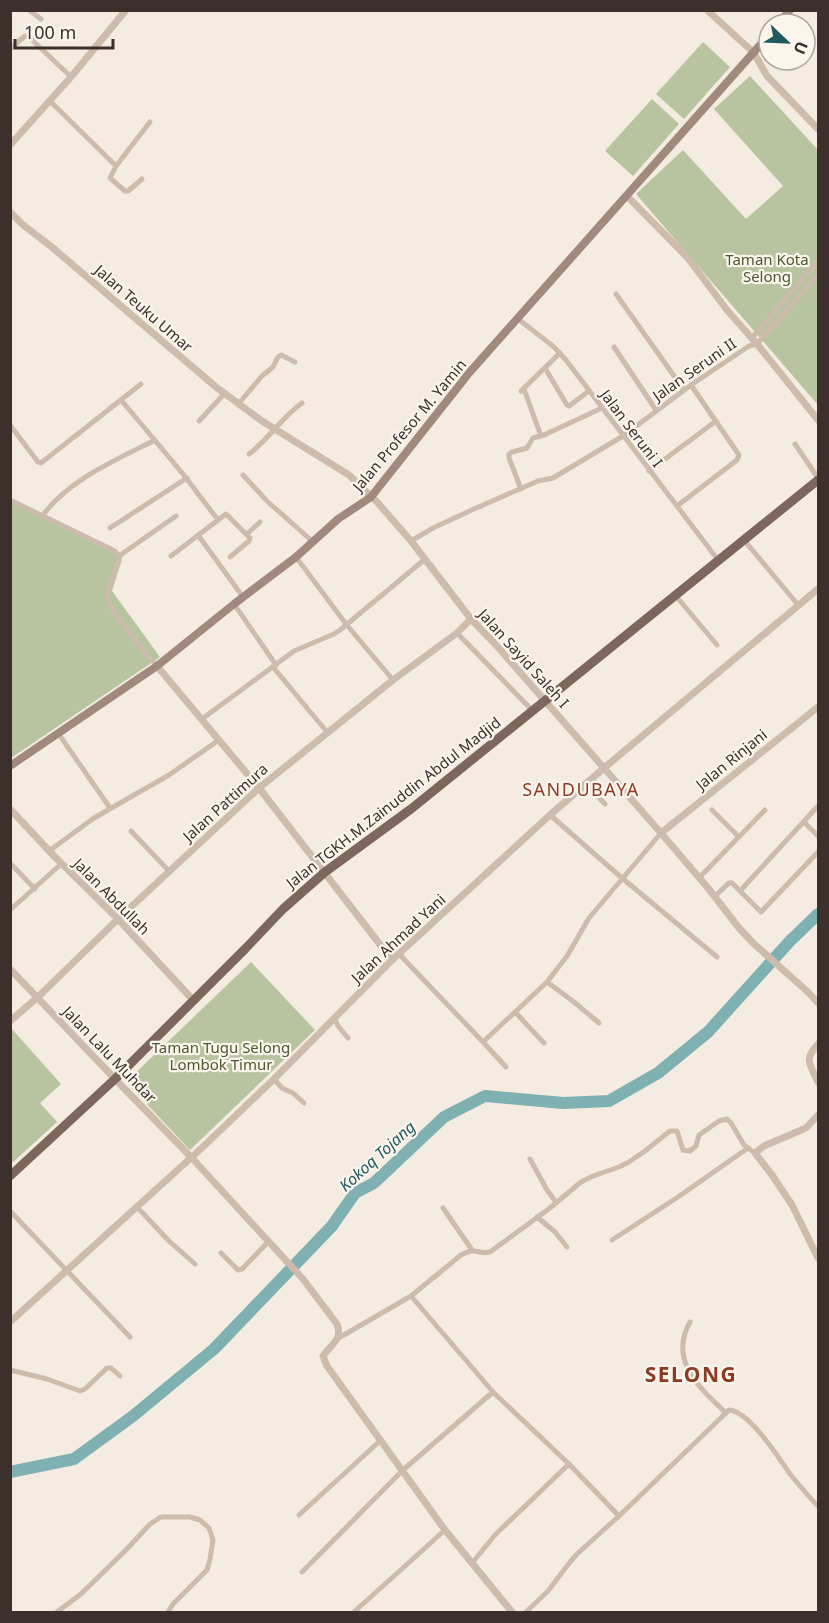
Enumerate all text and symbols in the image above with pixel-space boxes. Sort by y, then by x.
scale bar [15,12,112,50]
north arrow [757,12,817,72]
text: 100 m [24,20,76,44]
text: U [788,38,813,58]
park label: Taman Kota Selong [725,249,809,286]
street label: Jalan Teuku Umar [89,259,197,356]
street label: Jalan Seruni II [647,333,740,406]
street label: Jalan Profesor M. Yamin [346,355,470,497]
street label: Jalan Seruni I [595,384,668,471]
street label: Jalan Sayid Saleh I [473,603,574,712]
street label: Jalan TGKH.M.Zainuddin Abdul Madjid [280,712,504,893]
street label: Jalan Rinjani [690,724,771,795]
street label: Jalan Pattimura [177,759,272,847]
district label: SANDUBAYA [522,777,640,801]
street label: Jalan Abdullah [68,852,155,939]
street label: Jalan Ahmad Yani [345,889,449,988]
street label: Jalan Lalu Muhdar [57,1000,161,1107]
park label: Taman Tugu Selong Lombok Timur [152,1037,290,1074]
water label: Kokoq Tojang [334,1116,420,1196]
district label: SELONG [645,1360,737,1388]

